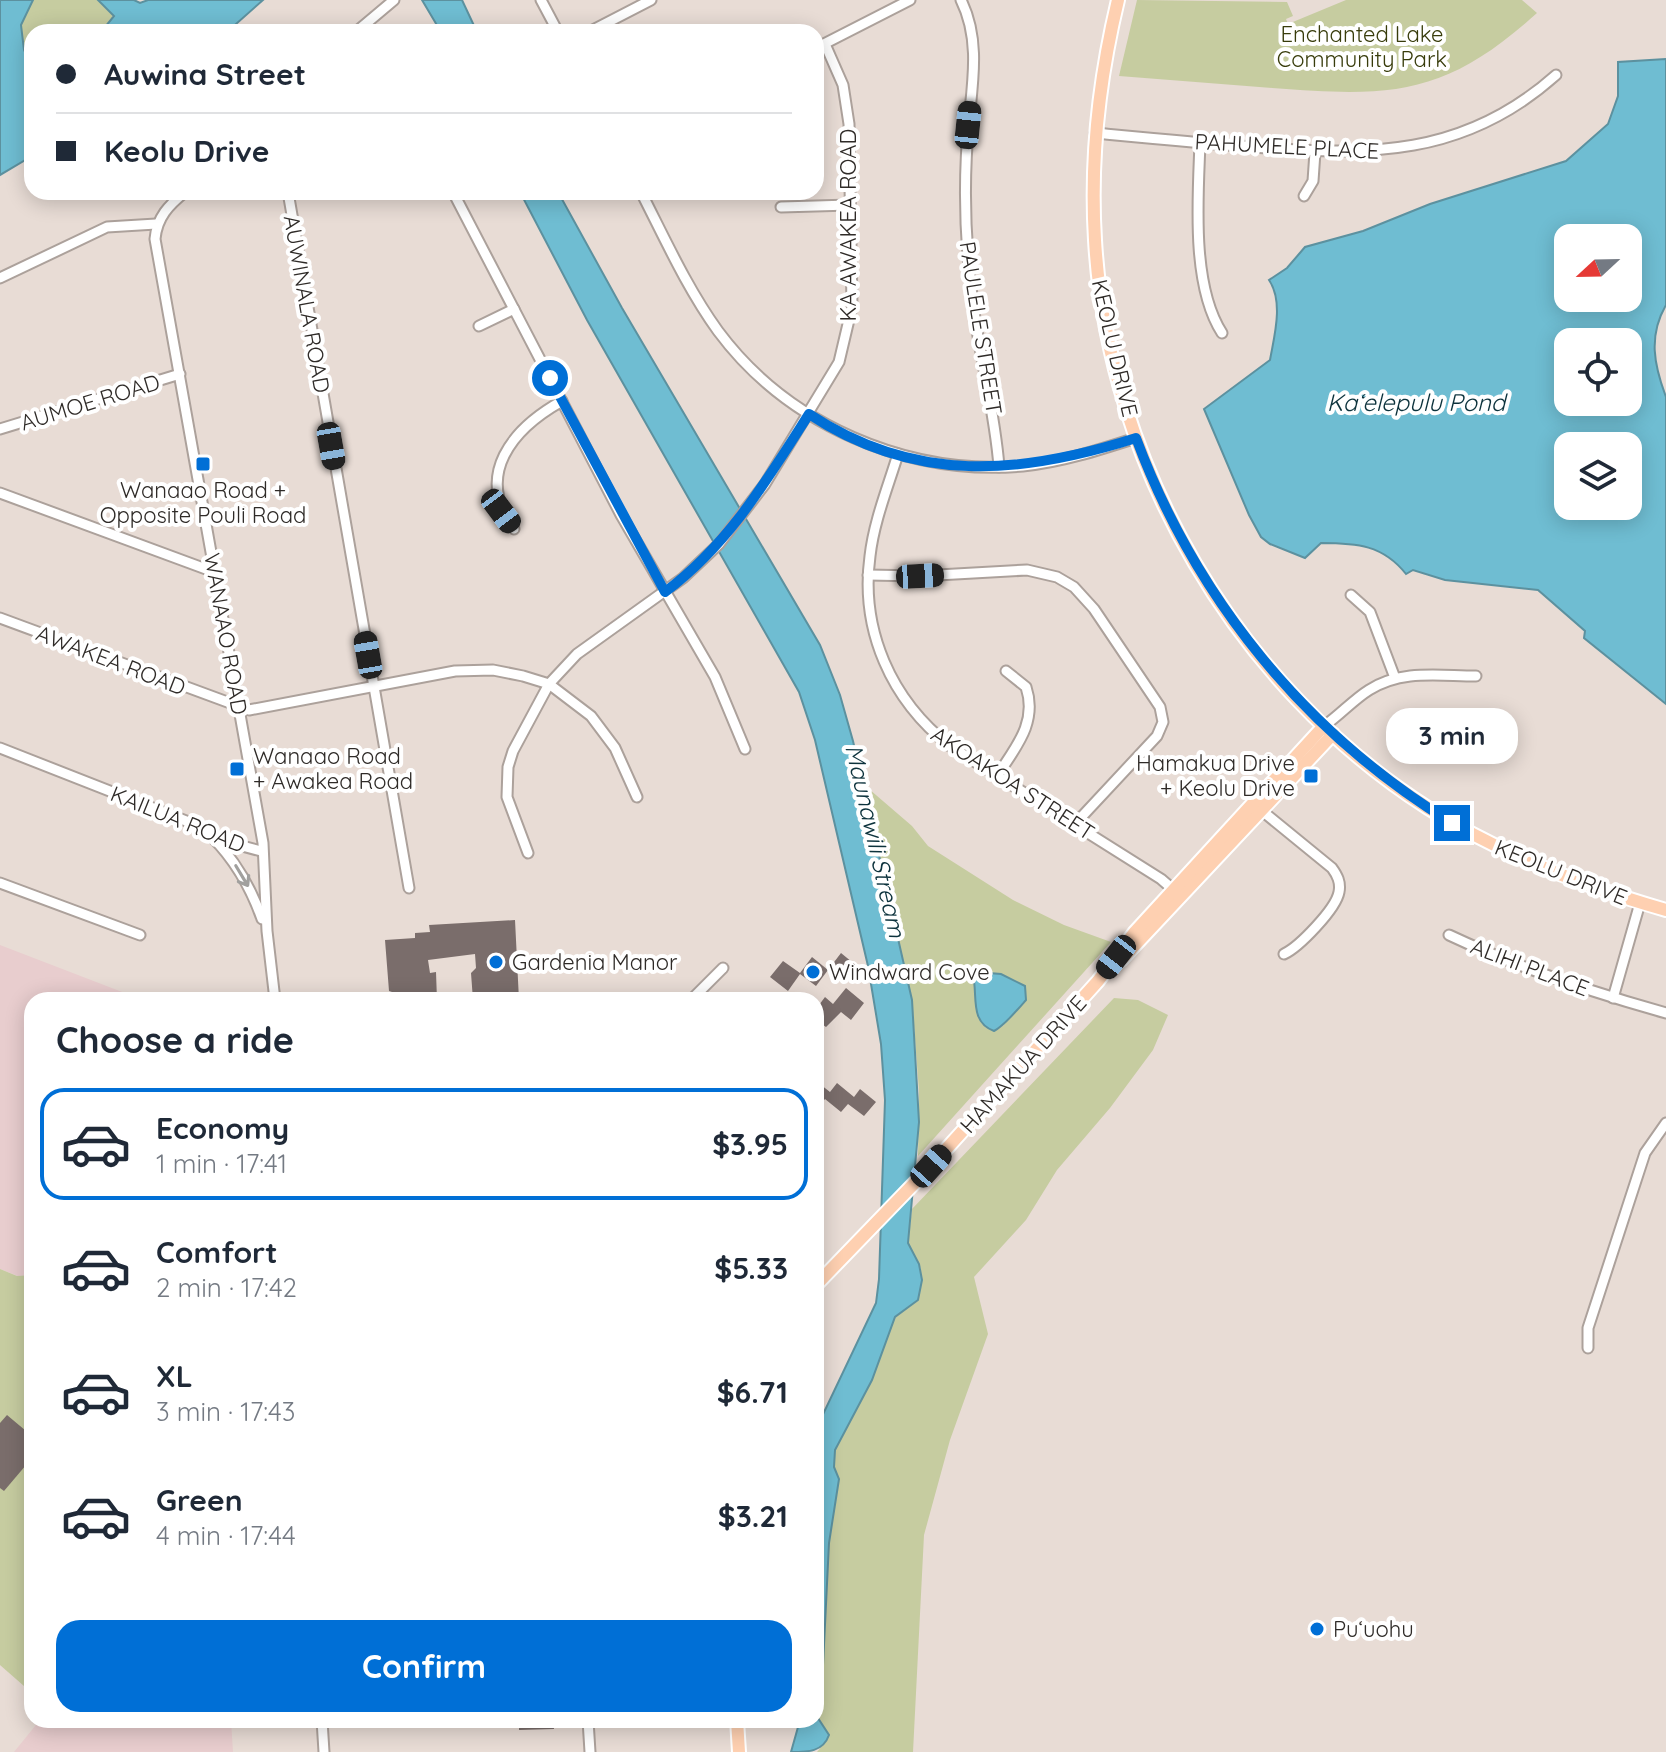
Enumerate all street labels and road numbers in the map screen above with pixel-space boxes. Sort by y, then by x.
street label: PAHUMELE PLACE [1194,127,1380,165]
street label: KA AWAKEA ROAD [834,129,862,321]
street label: AUWINALA ROAD [278,213,336,395]
street label: PAULELE STREET [953,239,1009,417]
street label: KEOLU DRIVE [1086,276,1144,420]
street label: AUMOE ROAD [17,367,163,437]
street label: WANAAO ROAD [198,551,254,717]
street label: AWAKEA ROAD [32,619,190,701]
street label: AKOAKOA STREET [926,720,1100,846]
street label: KAILUA ROAD [107,779,249,859]
street label: KEOLU DRIVE [1491,833,1631,911]
street label: ALIHI PLACE [1467,932,1593,1002]
street label: HAMAKUA DRIVE [954,989,1092,1139]

